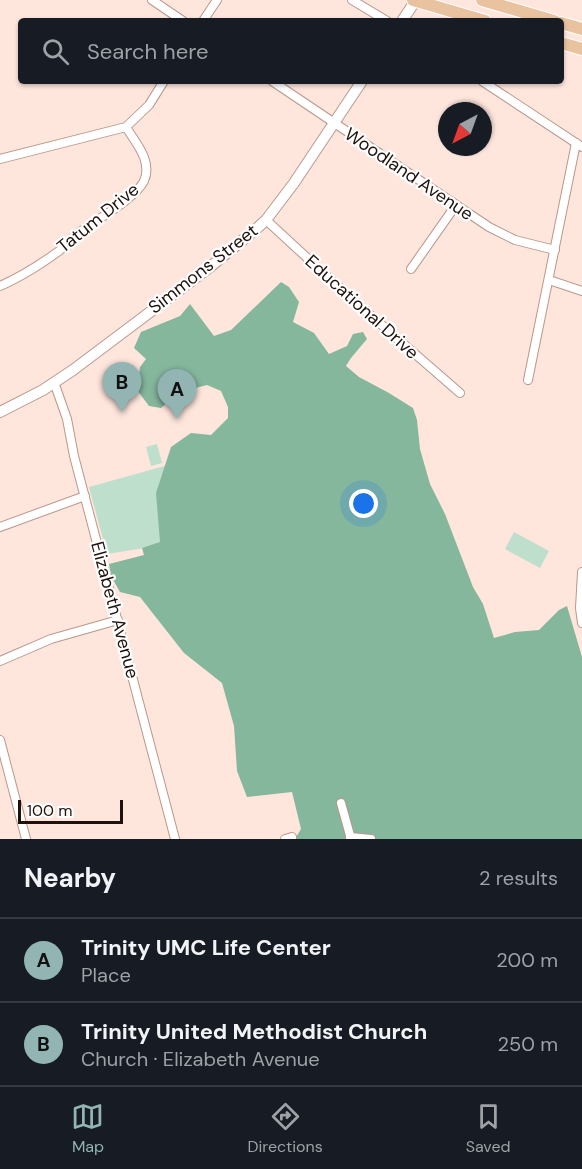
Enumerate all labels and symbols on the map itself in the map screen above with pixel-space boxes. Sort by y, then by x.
north arrow [438,102,492,156]
street label: Woodland Avenue [340,122,478,226]
street label: Tatum Drive [52,177,144,259]
street label: Simmons Street [143,219,263,319]
street label: Educational Drive [300,249,424,365]
pin: B [102,362,142,412]
pin: A [158,370,196,419]
your location [349,489,378,518]
street label: Elizabeth Avenue [85,539,145,681]
scale bar [18,797,123,824]

